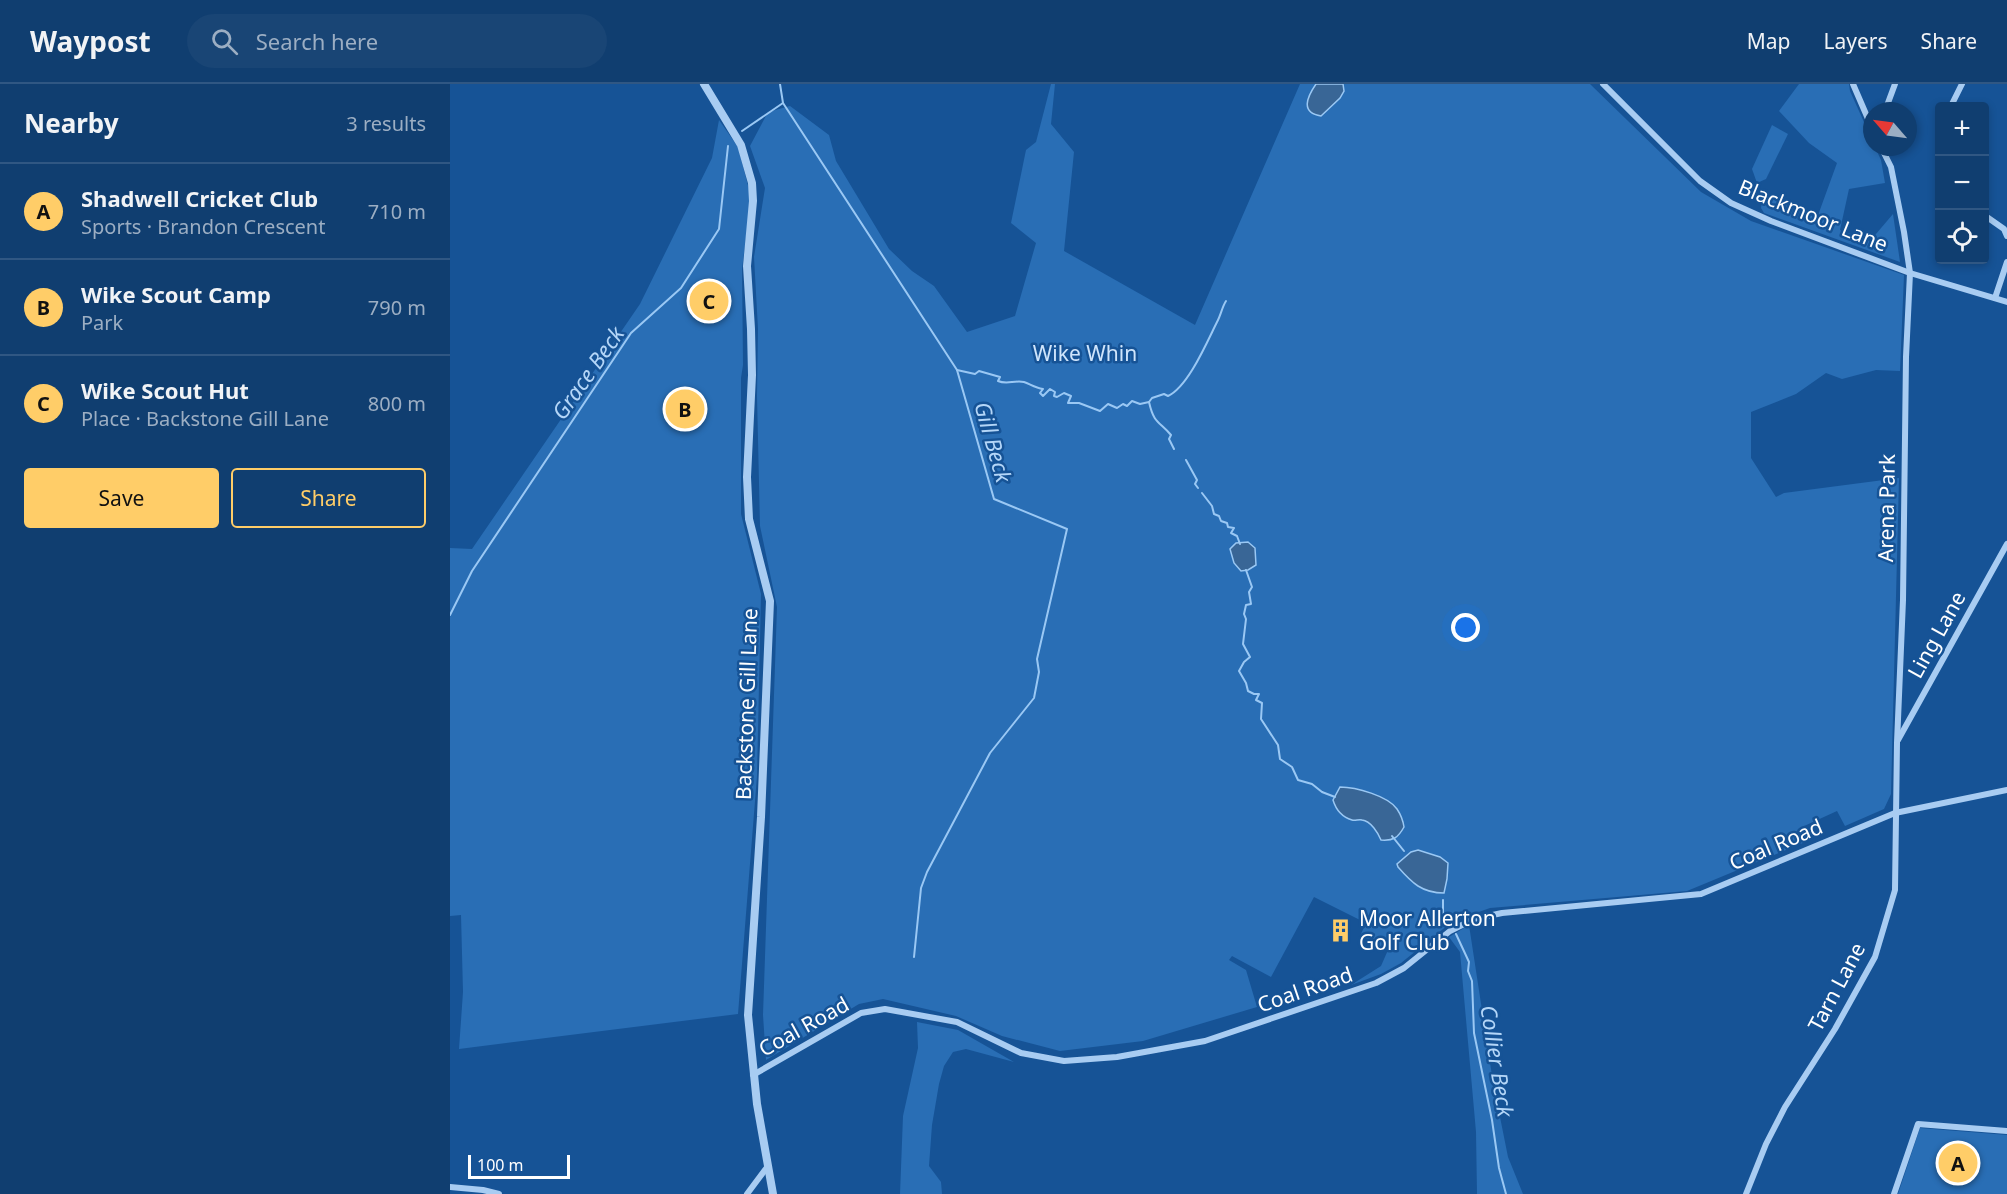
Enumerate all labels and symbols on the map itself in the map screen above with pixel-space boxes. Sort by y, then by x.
north arrow [1863,102,1917,156]
street label: Blackmoor Lane [1734,172,1892,258]
pin: C [690,278,728,324]
water label: Grace Beck [544,319,631,425]
park label: Wike Whin [1033,339,1137,367]
pin: B [666,386,704,432]
water label: Gill Beck [968,398,1020,487]
street label: Arena Park [1871,453,1901,562]
street label: Ling Lane [1901,586,1971,683]
street label: Backstone Gill Lane [729,608,763,800]
your location [1451,613,1480,642]
street label: Coal Road [1725,812,1827,876]
place label: Moor Allerton Golf Club [1359,904,1496,956]
building icon: Moor Allerton Golf Club [1328,918,1354,944]
street label: Tarn Lane [1801,937,1871,1036]
street label: Coal Road [1253,960,1356,1018]
street label: Coal Road [753,990,854,1062]
water label: Collier Beck [1474,1003,1522,1120]
pin: A [1938,1140,1978,1186]
scale bar [468,1152,570,1180]

